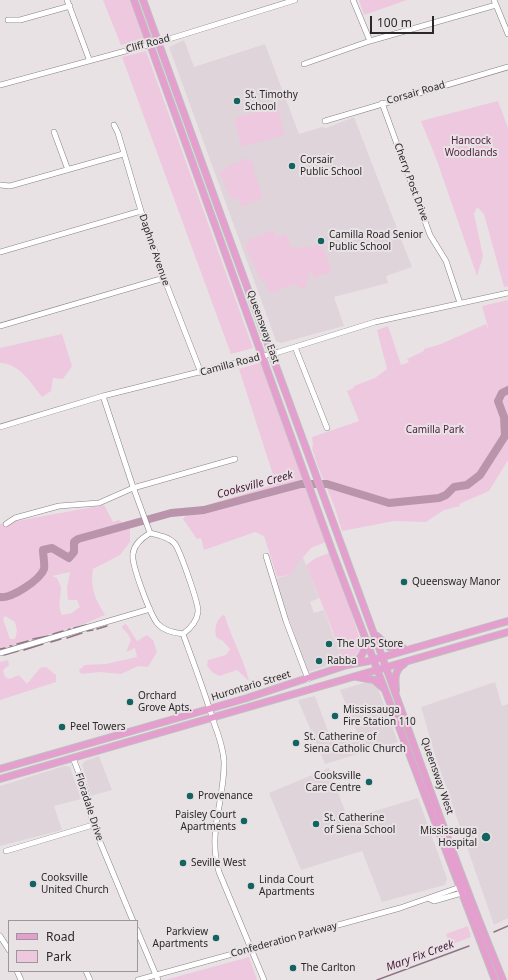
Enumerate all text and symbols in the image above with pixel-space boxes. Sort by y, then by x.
scale bar [372,8,436,34]
text: 100 m [377,14,412,31]
street label: Cliff Road [125,32,171,56]
street label: Corsair Road [385,79,447,107]
place label: St. Timothy School [245,89,298,112]
marker: St. Timothy School [232,96,242,106]
park label: Hancock Woodlands [445,135,497,158]
street label: Cherry Post Drive [391,141,431,223]
place label: Corsair Public School [300,154,362,178]
marker: Corsair Public School [287,161,297,171]
street label: Daphne Avenue [136,213,172,287]
place label: Camilla Road Senior Public School [329,229,423,252]
marker: Camilla Road Senior Public School [316,236,326,246]
street label: Queensway East [244,289,282,365]
street label: Camilla Road [199,351,261,379]
park label: Camilla Park [406,424,464,436]
water label: Cooksville Creek [216,469,294,501]
place label: Queensway Manor [412,576,500,588]
marker: Queensway Manor [399,577,409,587]
place label: The UPS Store [337,638,403,650]
marker: The UPS Store [324,639,334,649]
place label: Rabba [327,655,357,667]
marker: Rabba [314,656,324,666]
street label: Hurontario Street [210,668,292,704]
place label: Orchard Grove Apts. [138,690,192,714]
marker: Orchard Grove Apts. [125,697,135,707]
place label: Mississauga Fire Station 110 [343,704,416,728]
marker: Mississauga Fire Station 110 [330,711,340,721]
place label: Peel Towers [70,721,126,733]
marker: Peel Towers [57,722,67,732]
place label: St. Catherine of Siena Catholic Church [304,731,406,754]
street label: Queensway West [418,736,456,816]
marker: St. Catherine of Siena Catholic Church [291,738,301,748]
place label: Cooksville Care Centre [306,770,361,794]
street label: Floradale Drive [72,772,106,842]
marker: Cooksville Care Centre [364,777,374,787]
place label: Provenance [198,790,253,802]
marker: Provenance [185,791,195,801]
place label: Paisley Court Apartments [175,809,236,832]
place label: St. Catherine of Siena School [324,812,395,836]
marker: Paisley Court Apartments [239,816,249,826]
marker: St. Catherine of Siena School [311,819,321,829]
place label: Mississauga Hospital [420,825,477,848]
marker: Mississauga Hospital [480,831,492,843]
place label: Seville West [191,857,246,869]
marker: Seville West [178,858,188,868]
place label: Cooksville United Church [41,872,109,896]
place label: Linda Court Apartments [259,874,314,898]
marker: Cooksville United Church [28,879,38,889]
marker: Linda Court Apartments [246,881,256,891]
legend [8,920,138,972]
street label: Confederation Parkway [229,920,339,960]
place label: Parkview Apartments [153,926,208,950]
text: Road [46,928,75,945]
marker: Parkview Apartments [211,933,221,943]
water label: Mary Fix Creek [384,938,456,974]
text: Park [46,948,71,965]
place label: The Carlton [301,962,355,974]
marker: The Carlton [288,963,298,973]

